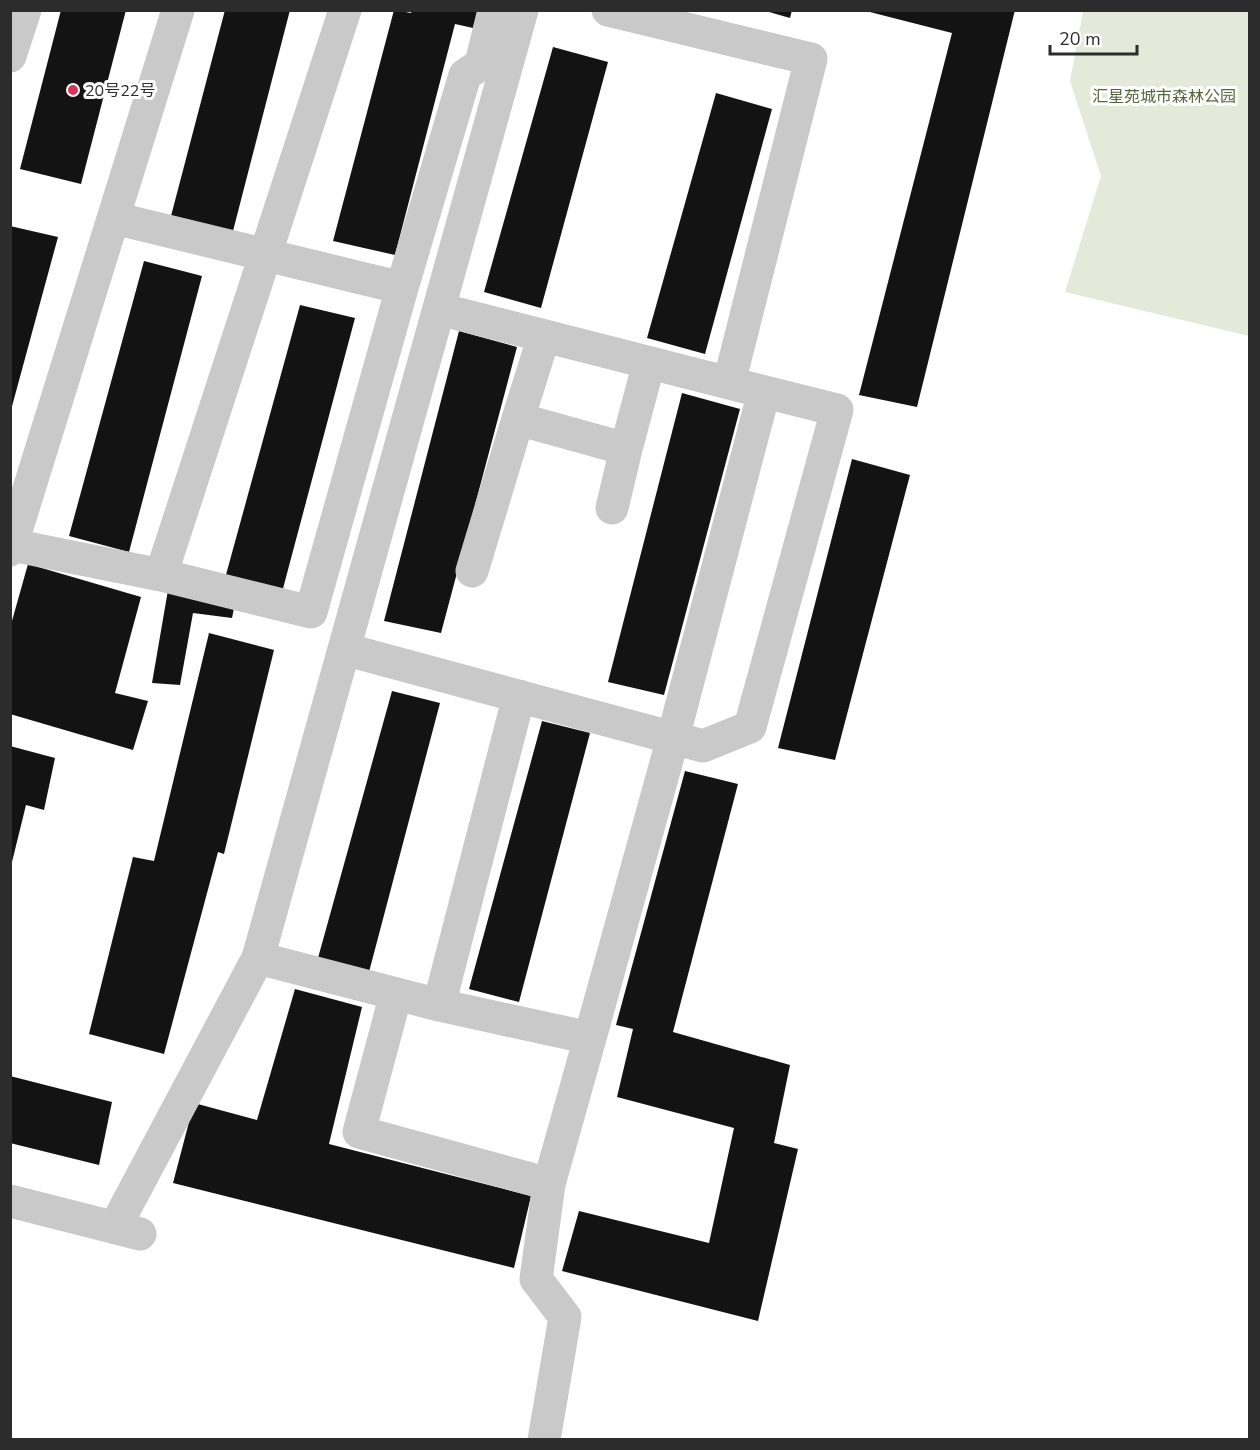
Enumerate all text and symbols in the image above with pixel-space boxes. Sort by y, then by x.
scale bar [1050,18,1137,56]
text: 20 m [1059,27,1101,51]
place label: 20号22号 [85,80,155,102]
marker: 20号22号 [66,83,80,97]
park label: 汇星苑城市森林公园 [1092,86,1236,108]

